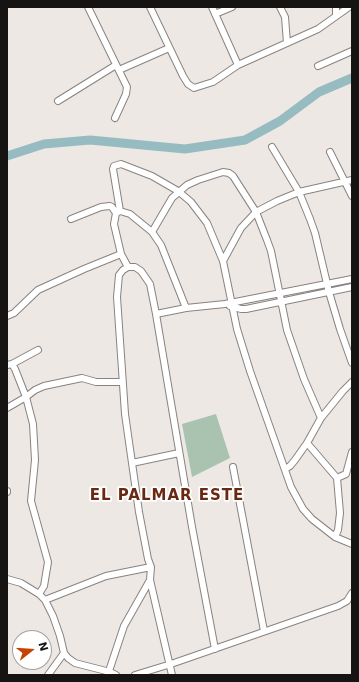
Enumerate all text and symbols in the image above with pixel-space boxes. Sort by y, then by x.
district label: EL PALMAR ESTE [90,487,244,505]
north arrow [12,630,52,670]
text: N [35,640,51,653]

